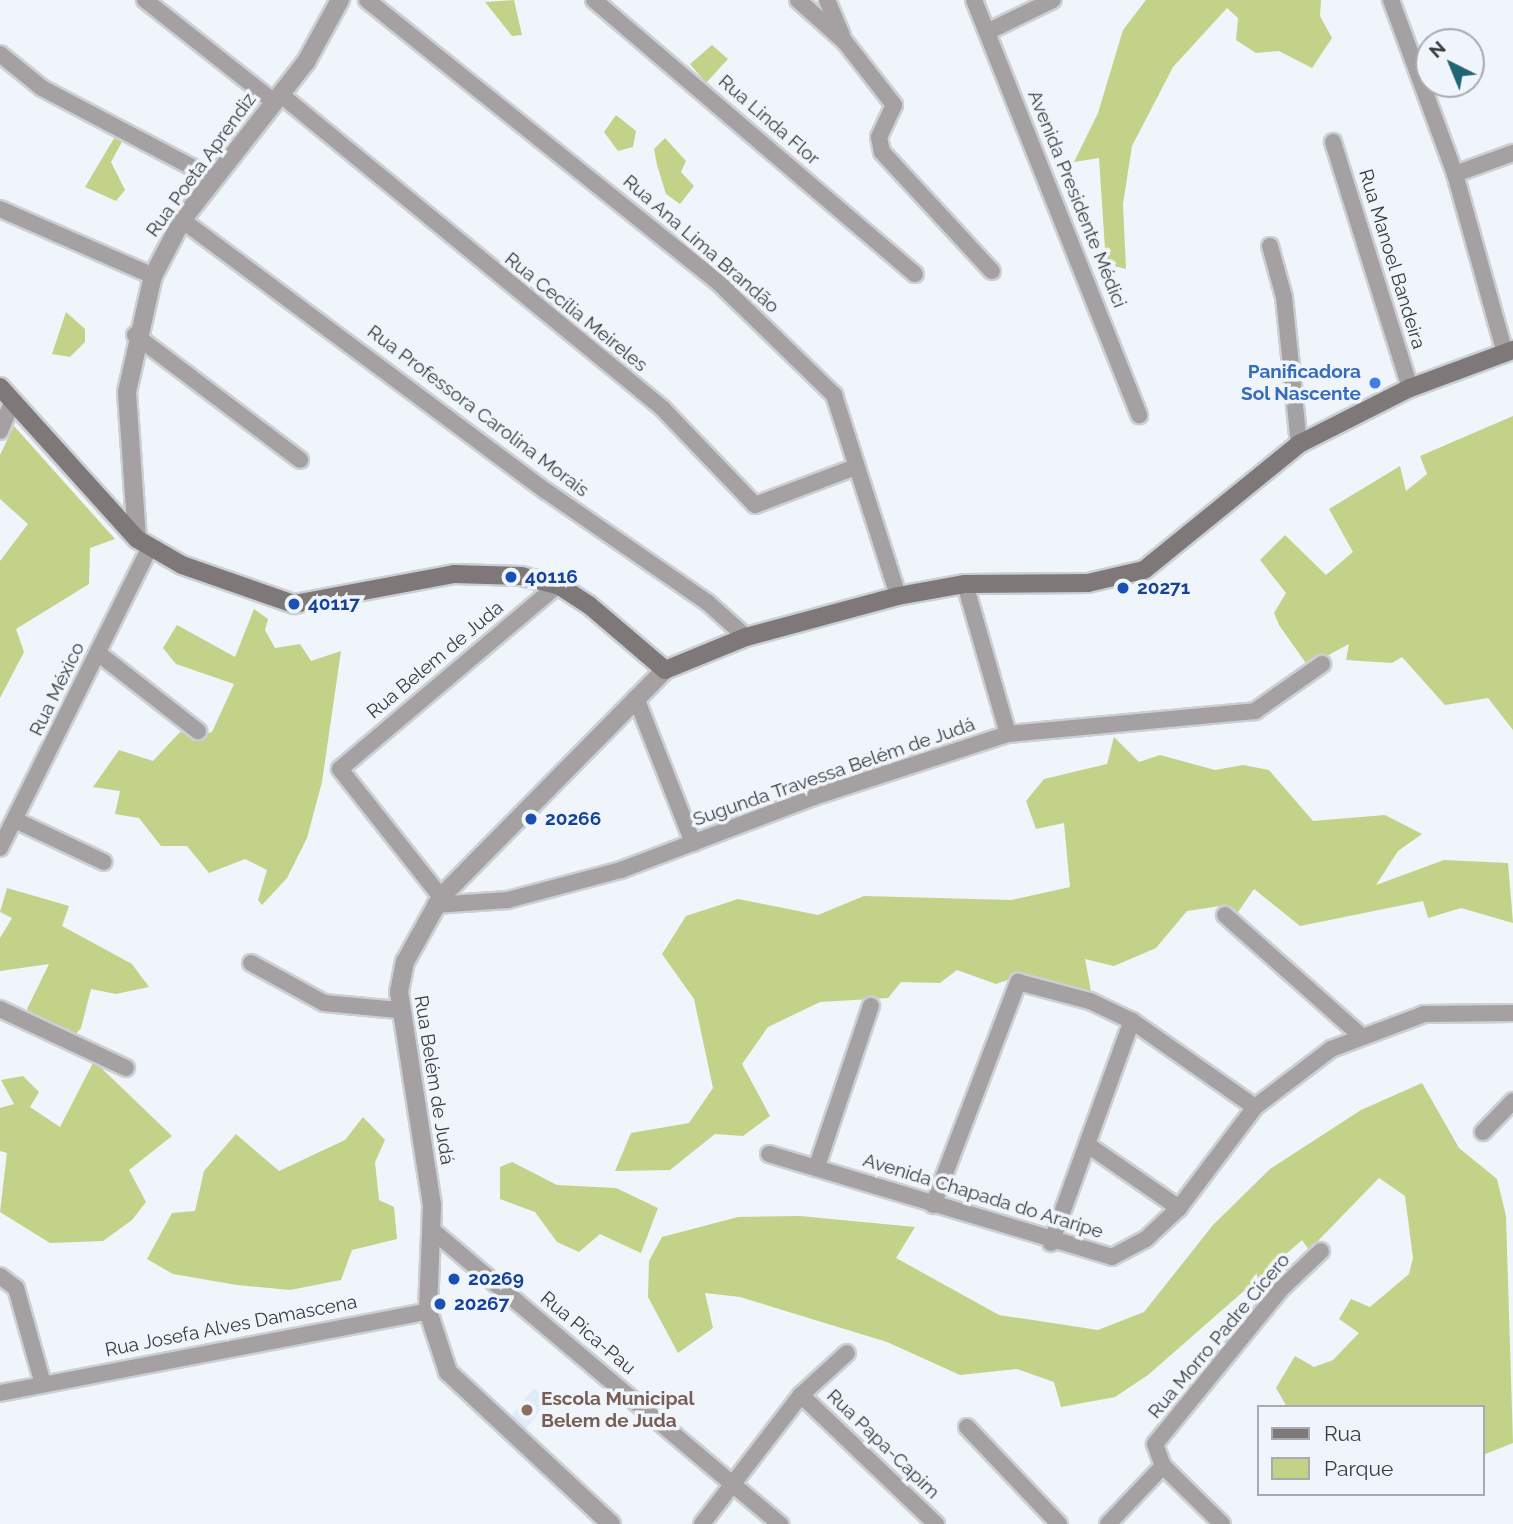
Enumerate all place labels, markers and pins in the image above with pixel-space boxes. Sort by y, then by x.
place label: Panificadora Sol Nascente [1241,361,1361,405]
marker: Panificadora Sol Nascente [1367,375,1383,391]
place label: 40116 [525,566,578,588]
marker: 40116 [503,569,519,585]
place label: 20271 [1137,577,1190,599]
marker: 20271 [1115,580,1131,596]
place label: 40117 [308,593,360,615]
marker: 40117 [286,596,302,612]
place label: 20266 [545,808,601,830]
marker: 20266 [523,811,539,827]
place label: 20269 [468,1268,524,1290]
marker: 20269 [446,1271,462,1287]
place label: 20267 [454,1293,509,1315]
marker: 20267 [432,1296,448,1312]
place label: Escola Municipal Belem de Juda [541,1388,694,1432]
marker: Escola Municipal Belem de Juda [519,1402,535,1418]

